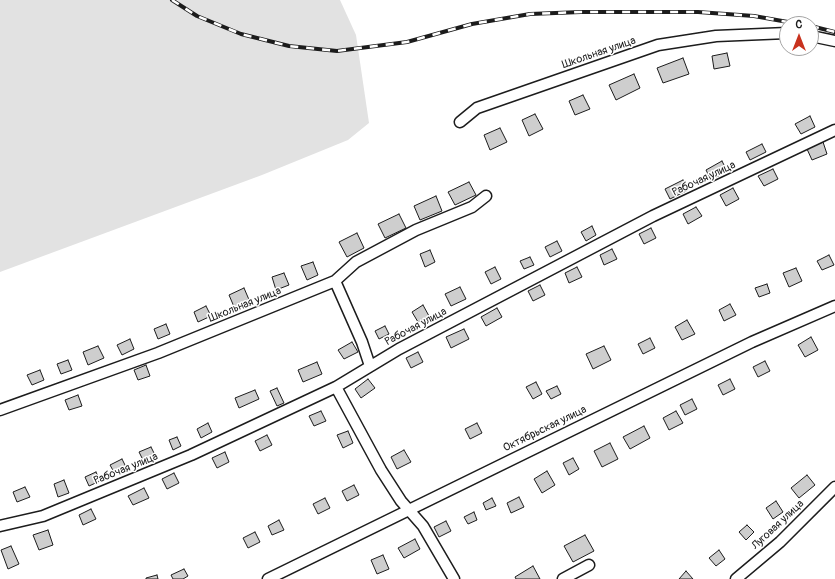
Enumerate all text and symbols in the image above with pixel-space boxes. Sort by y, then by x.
north arrow [779,16,819,56]
text: С [796,18,802,31]
street label: Школьная улица [560,34,638,72]
street label: Рабочая улица [670,159,738,199]
street label: Школьная улица [207,284,283,326]
street label: Рабочая улица [383,305,449,349]
street label: Октябрьская улица [501,403,589,455]
street label: Рабочая улица [92,450,160,488]
street label: Луговая улица [749,498,807,552]

